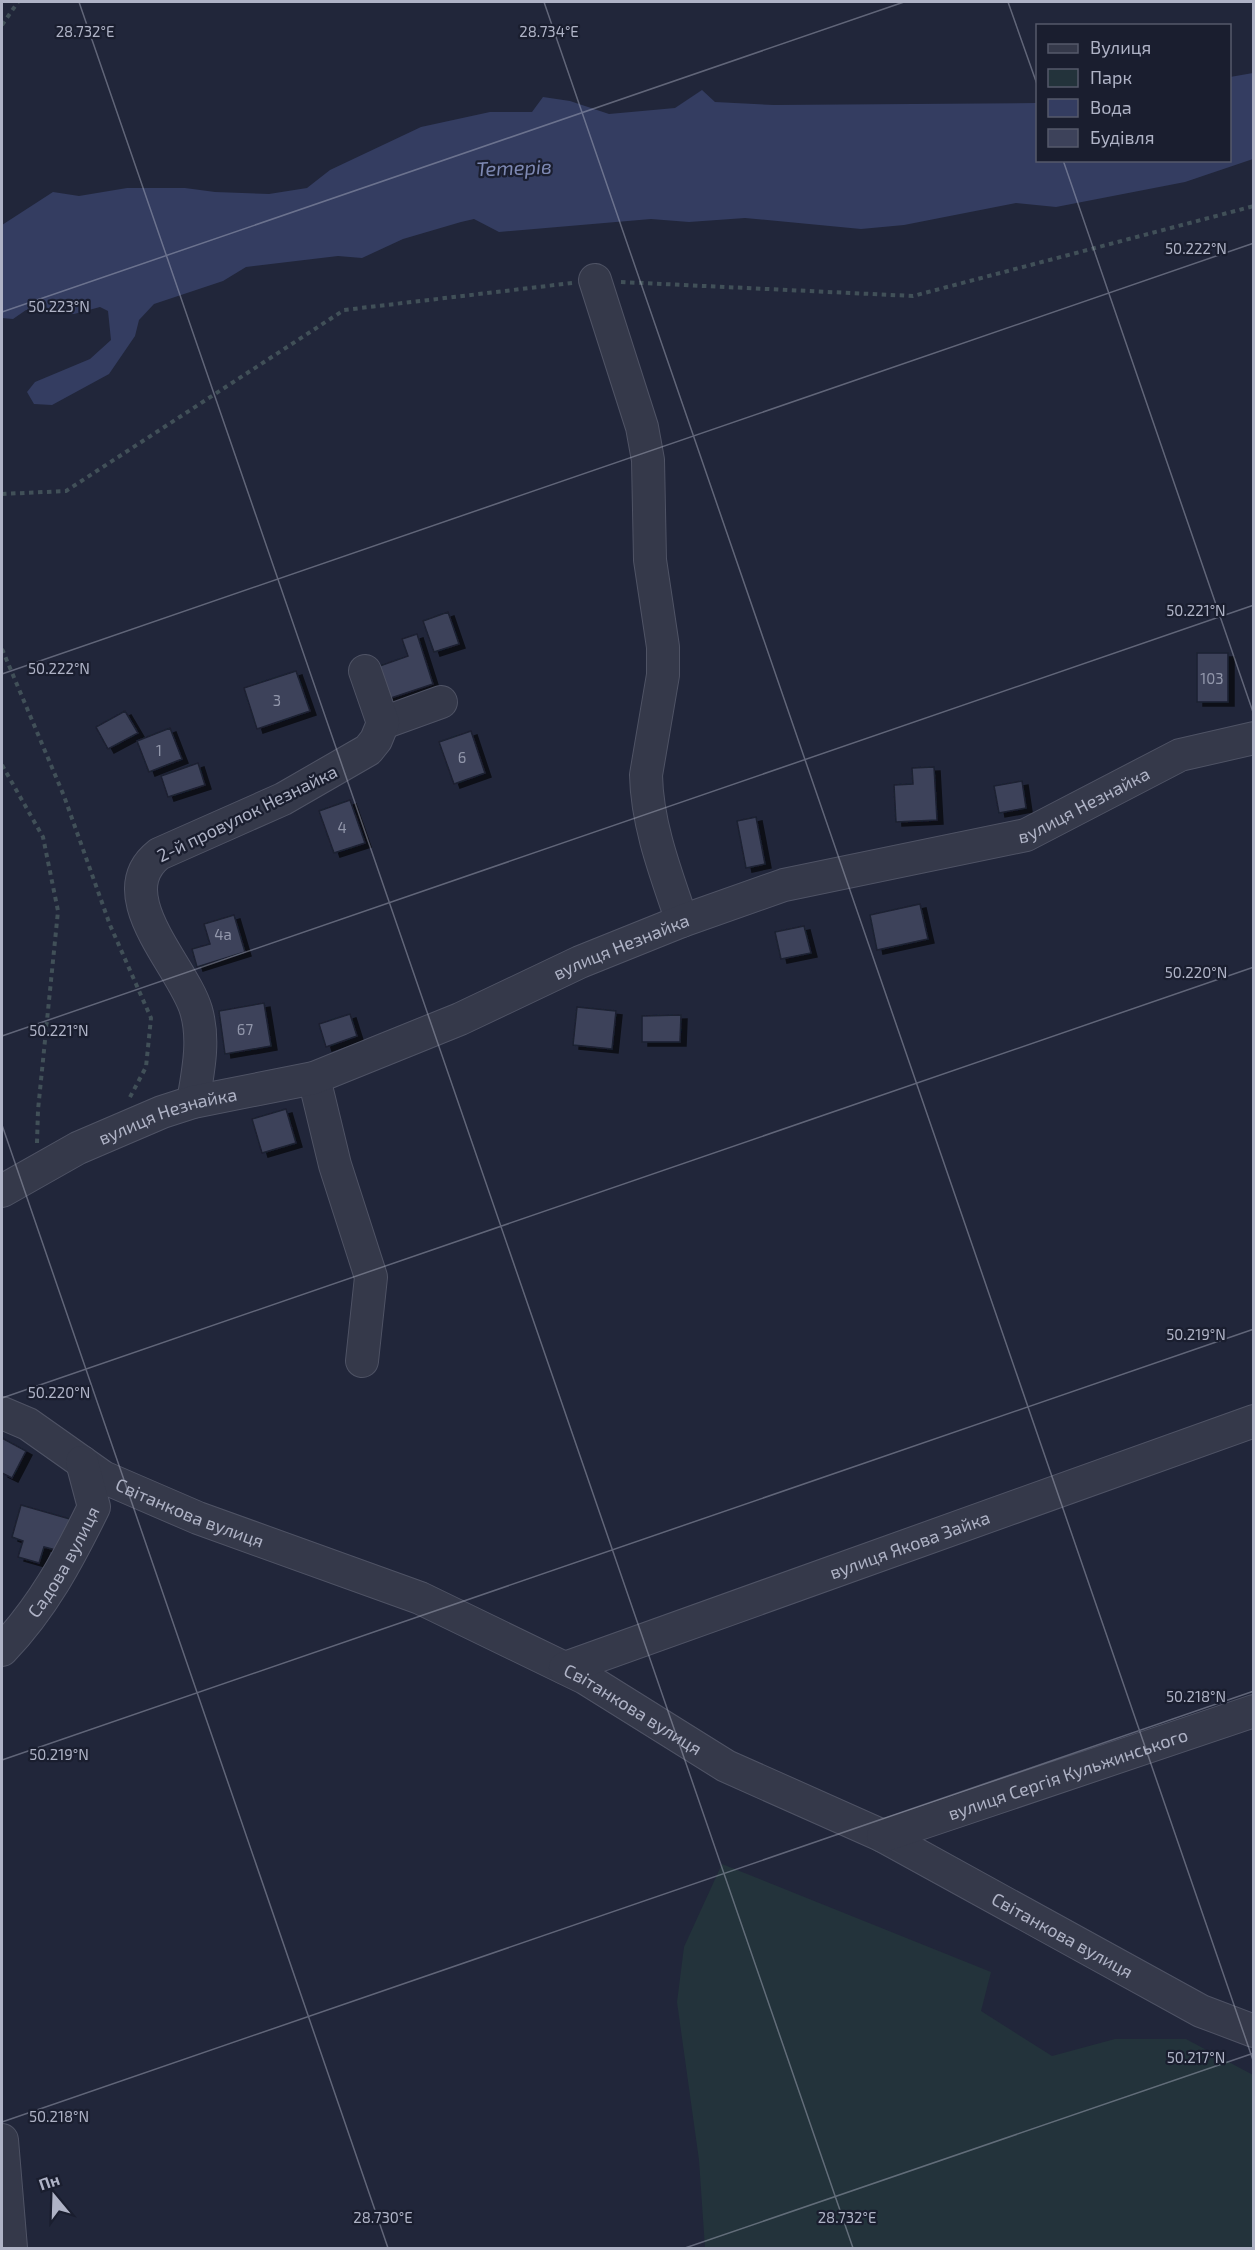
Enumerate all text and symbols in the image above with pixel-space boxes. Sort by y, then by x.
text: 28.732°E [56,22,114,40]
text: 28.734°E [519,22,579,40]
legend [1036,24,1231,162]
text: Вулиця [1090,36,1151,58]
text: Парк [1090,66,1132,88]
text: Вода [1090,96,1132,118]
text: Будівля [1090,126,1154,148]
water label: Тетерів [476,154,552,180]
text: 50.222°N [1165,239,1227,257]
text: 50.223°N [28,297,90,315]
text: 50.221°N [1166,601,1226,619]
text: 50.222°N [28,659,90,677]
house number: 103 [1200,669,1224,687]
house number: 3 [273,691,281,709]
house number: 1 [156,741,162,759]
house number: 6 [458,748,466,766]
street label: 2-й провулок Незнайка [153,760,341,866]
street label: вулиця Незнайка [1016,762,1153,847]
house number: 4 [337,818,347,836]
street label: вулиця Незнайка [549,908,692,984]
house number: 4а [214,925,232,943]
text: 50.220°N [1165,963,1227,981]
house number: 67 [237,1020,253,1038]
text: 50.221°N [29,1021,89,1039]
street label: вулиця Незнайка [95,1083,239,1149]
text: 50.219°N [1166,1325,1226,1343]
text: 50.220°N [28,1383,90,1401]
street label: Світанкова вулиця [112,1473,267,1552]
street label: Садова вулиця [22,1502,104,1622]
street label: вулиця Якова Зайка [826,1506,993,1583]
street label: Світанкова вулиця [561,1659,706,1759]
text: 50.218°N [1166,1687,1226,1705]
street label: вулиця Сергія Кульжинського [945,1723,1191,1824]
text: 50.219°N [29,1745,89,1763]
street label: Світанкова вулиця [988,1887,1137,1983]
text: 50.217°N [1167,2048,1225,2066]
text: 50.218°N [29,2107,89,2125]
north arrow [24,2166,84,2226]
text: Пн [36,2169,62,2194]
text: 28.730°E [353,2208,413,2226]
text: 28.732°E [818,2208,876,2226]

